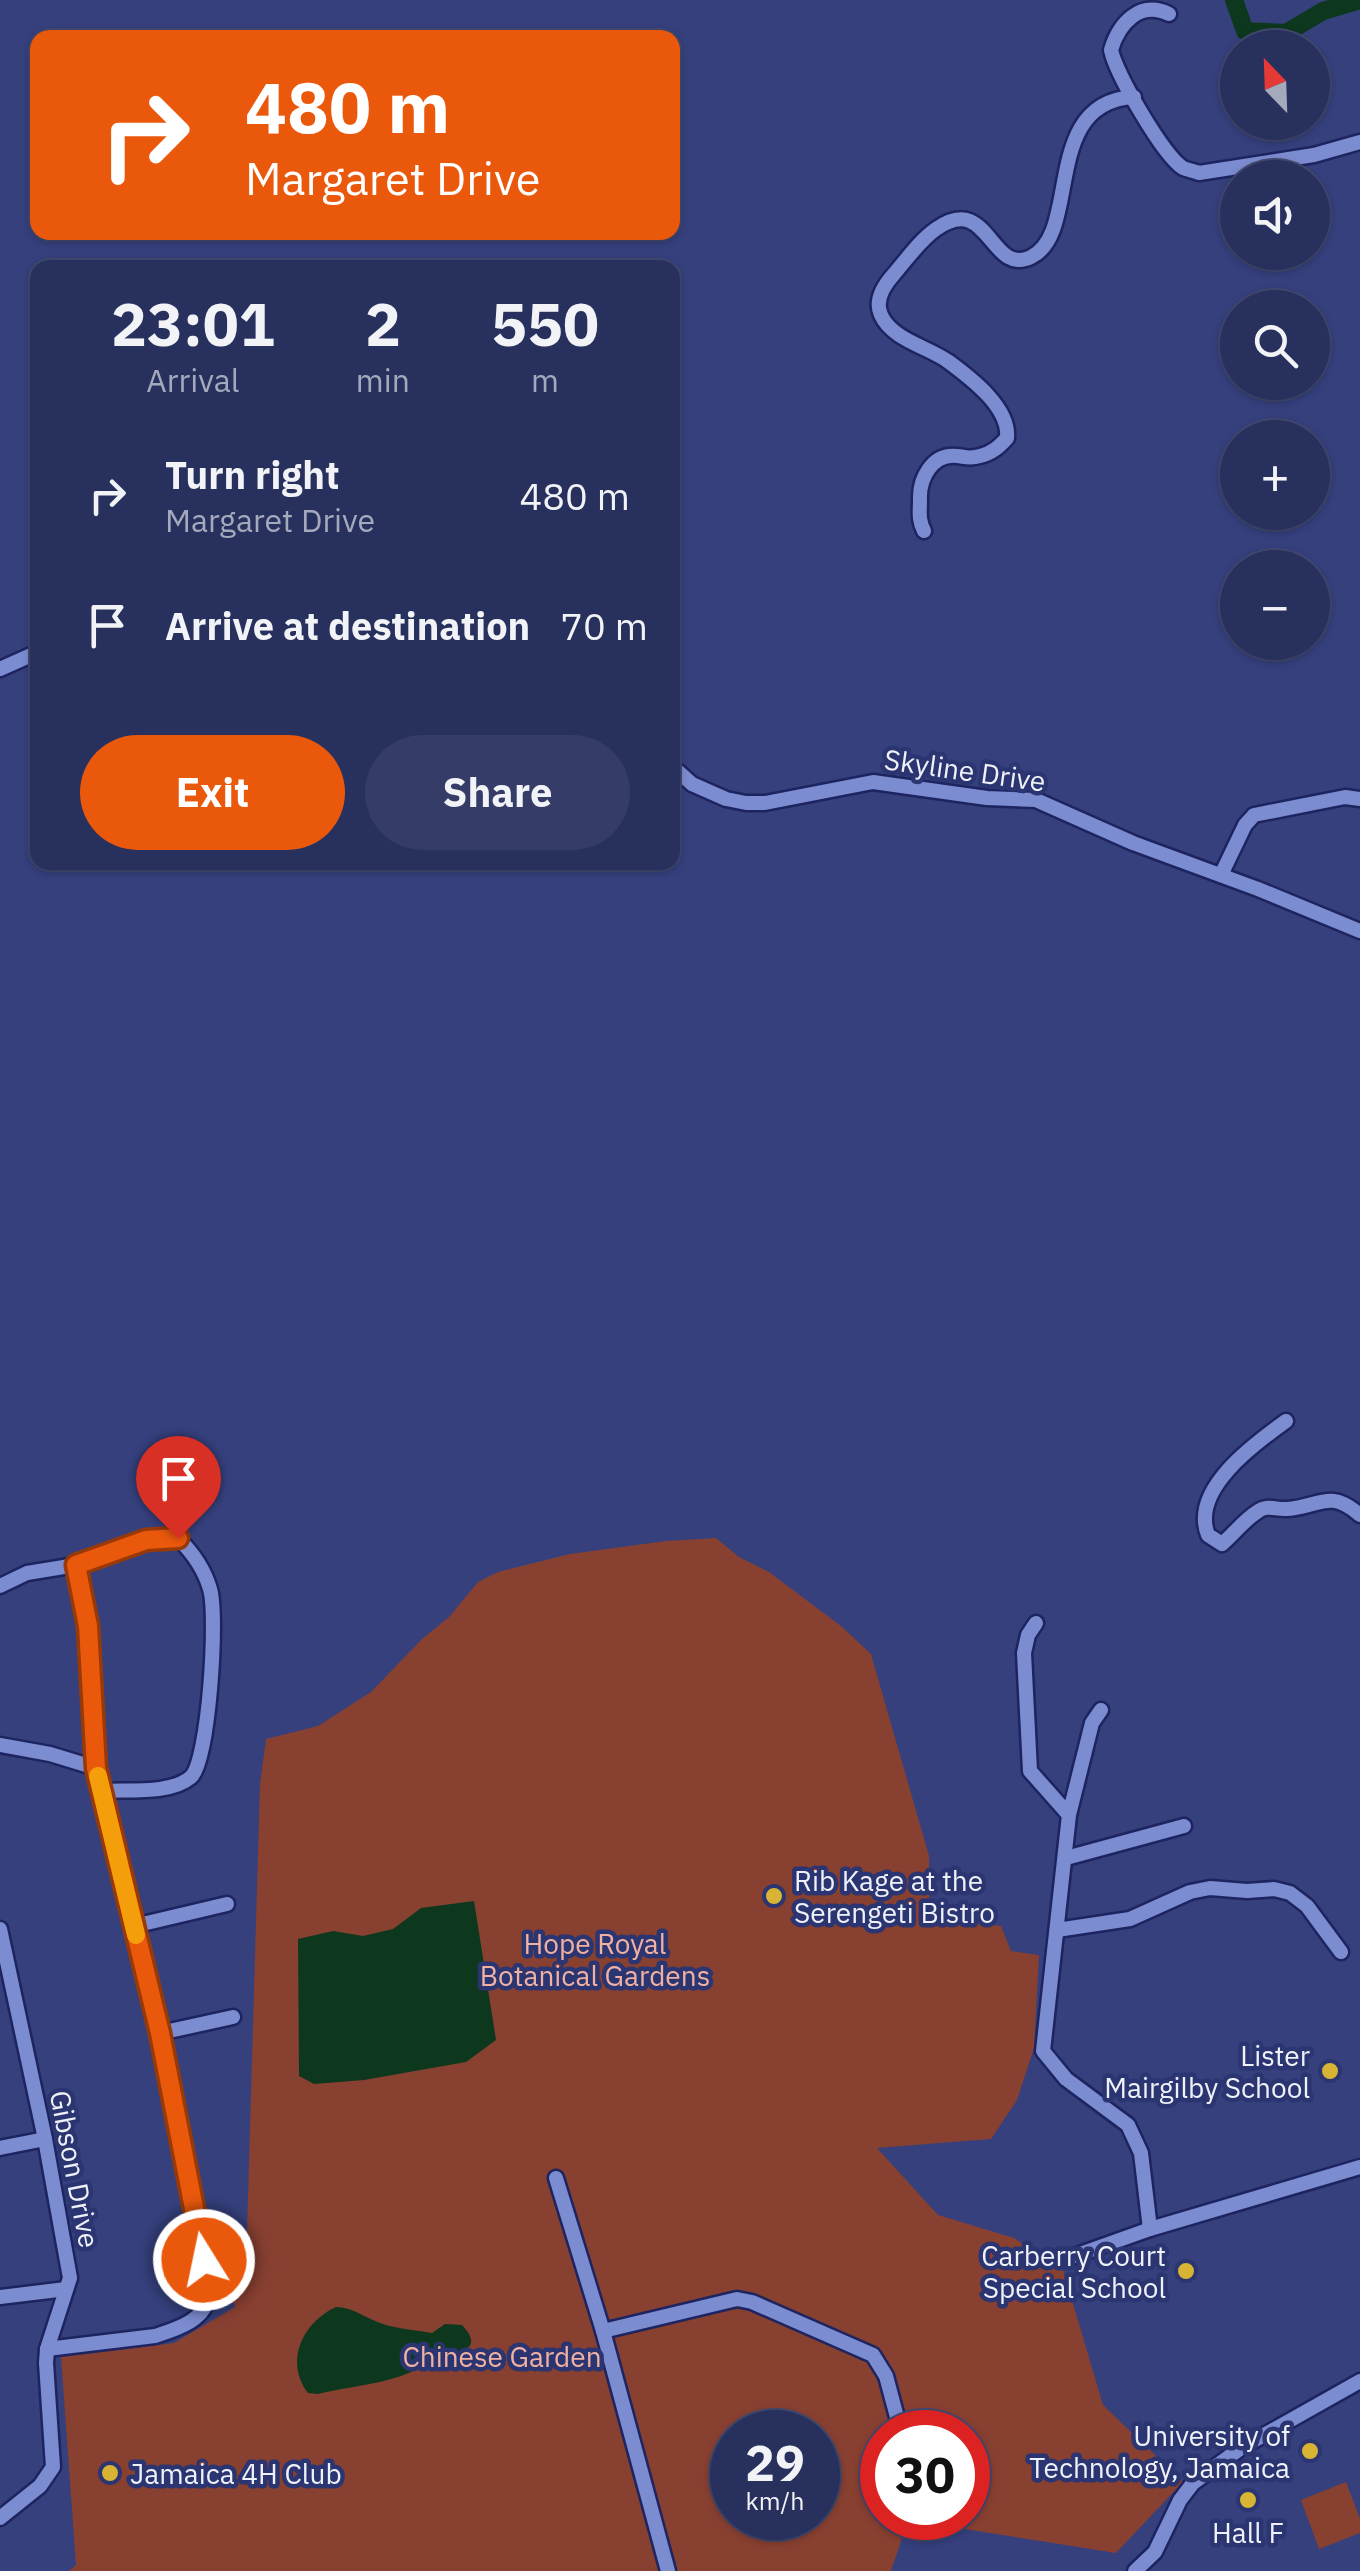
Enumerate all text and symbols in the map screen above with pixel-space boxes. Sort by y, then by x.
north arrow [1220,30,1330,140]
map controls [1220,30,1330,660]
text: 480 m [245,61,450,152]
icon: right [80,70,210,200]
text: Margaret Drive [245,149,541,207]
button: sound [1220,160,1330,270]
text: 23:01 [111,284,275,363]
text: 2 [365,284,401,363]
text: 550 [491,284,599,363]
button: search [1220,290,1330,400]
text: Arrival [146,359,240,401]
text: min [356,359,410,401]
text: m [531,359,559,401]
button: + [1220,420,1330,530]
text: Turn right [165,450,340,499]
icon: right [80,468,135,523]
text: 480 m [519,471,630,520]
text: Margaret Drive [165,499,375,541]
button: − [1220,550,1330,660]
icon: arrive [80,598,135,653]
text: Arrive at destination [165,601,530,650]
text: 70 m [560,601,648,650]
button: Exit [80,735,345,850]
button: Share [365,735,630,850]
street label: Skyline Drive [882,740,1048,800]
pin [136,1436,221,1539]
icon: arrive [151,1451,206,1506]
place label: Rib Kage at the Serengeti Bistro [794,1862,995,1931]
marker: Rib Kage at the Serengeti Bistro [763,1885,785,1907]
park label: Hope Royal Botanical Gardens [480,1925,710,1994]
place label: Lister Mairgilby School [1104,2037,1310,2106]
marker: Lister Mairgilby School [1319,2060,1341,2082]
street label: Gibson Drive [42,2087,108,2251]
position arrow [152,2208,256,2312]
place label: Carberry Court Special School [981,2237,1166,2306]
marker: Carberry Court Special School [1175,2260,1197,2282]
park label: Chinese Garden [402,2338,602,2375]
speed limit sign: 30 [860,2410,990,2540]
place label: University of Technology, Jamaica [1029,2417,1290,2486]
text: 29 [745,2430,805,2495]
marker: University of Technology, Jamaica [1299,2440,1321,2462]
place label: Jamaica 4H Club [130,2455,342,2492]
marker: Jamaica 4H Club [99,2462,121,2484]
text: km/h [746,2484,804,2517]
marker: Hall F [1237,2489,1259,2511]
place label: Hall F [1212,2514,1284,2551]

